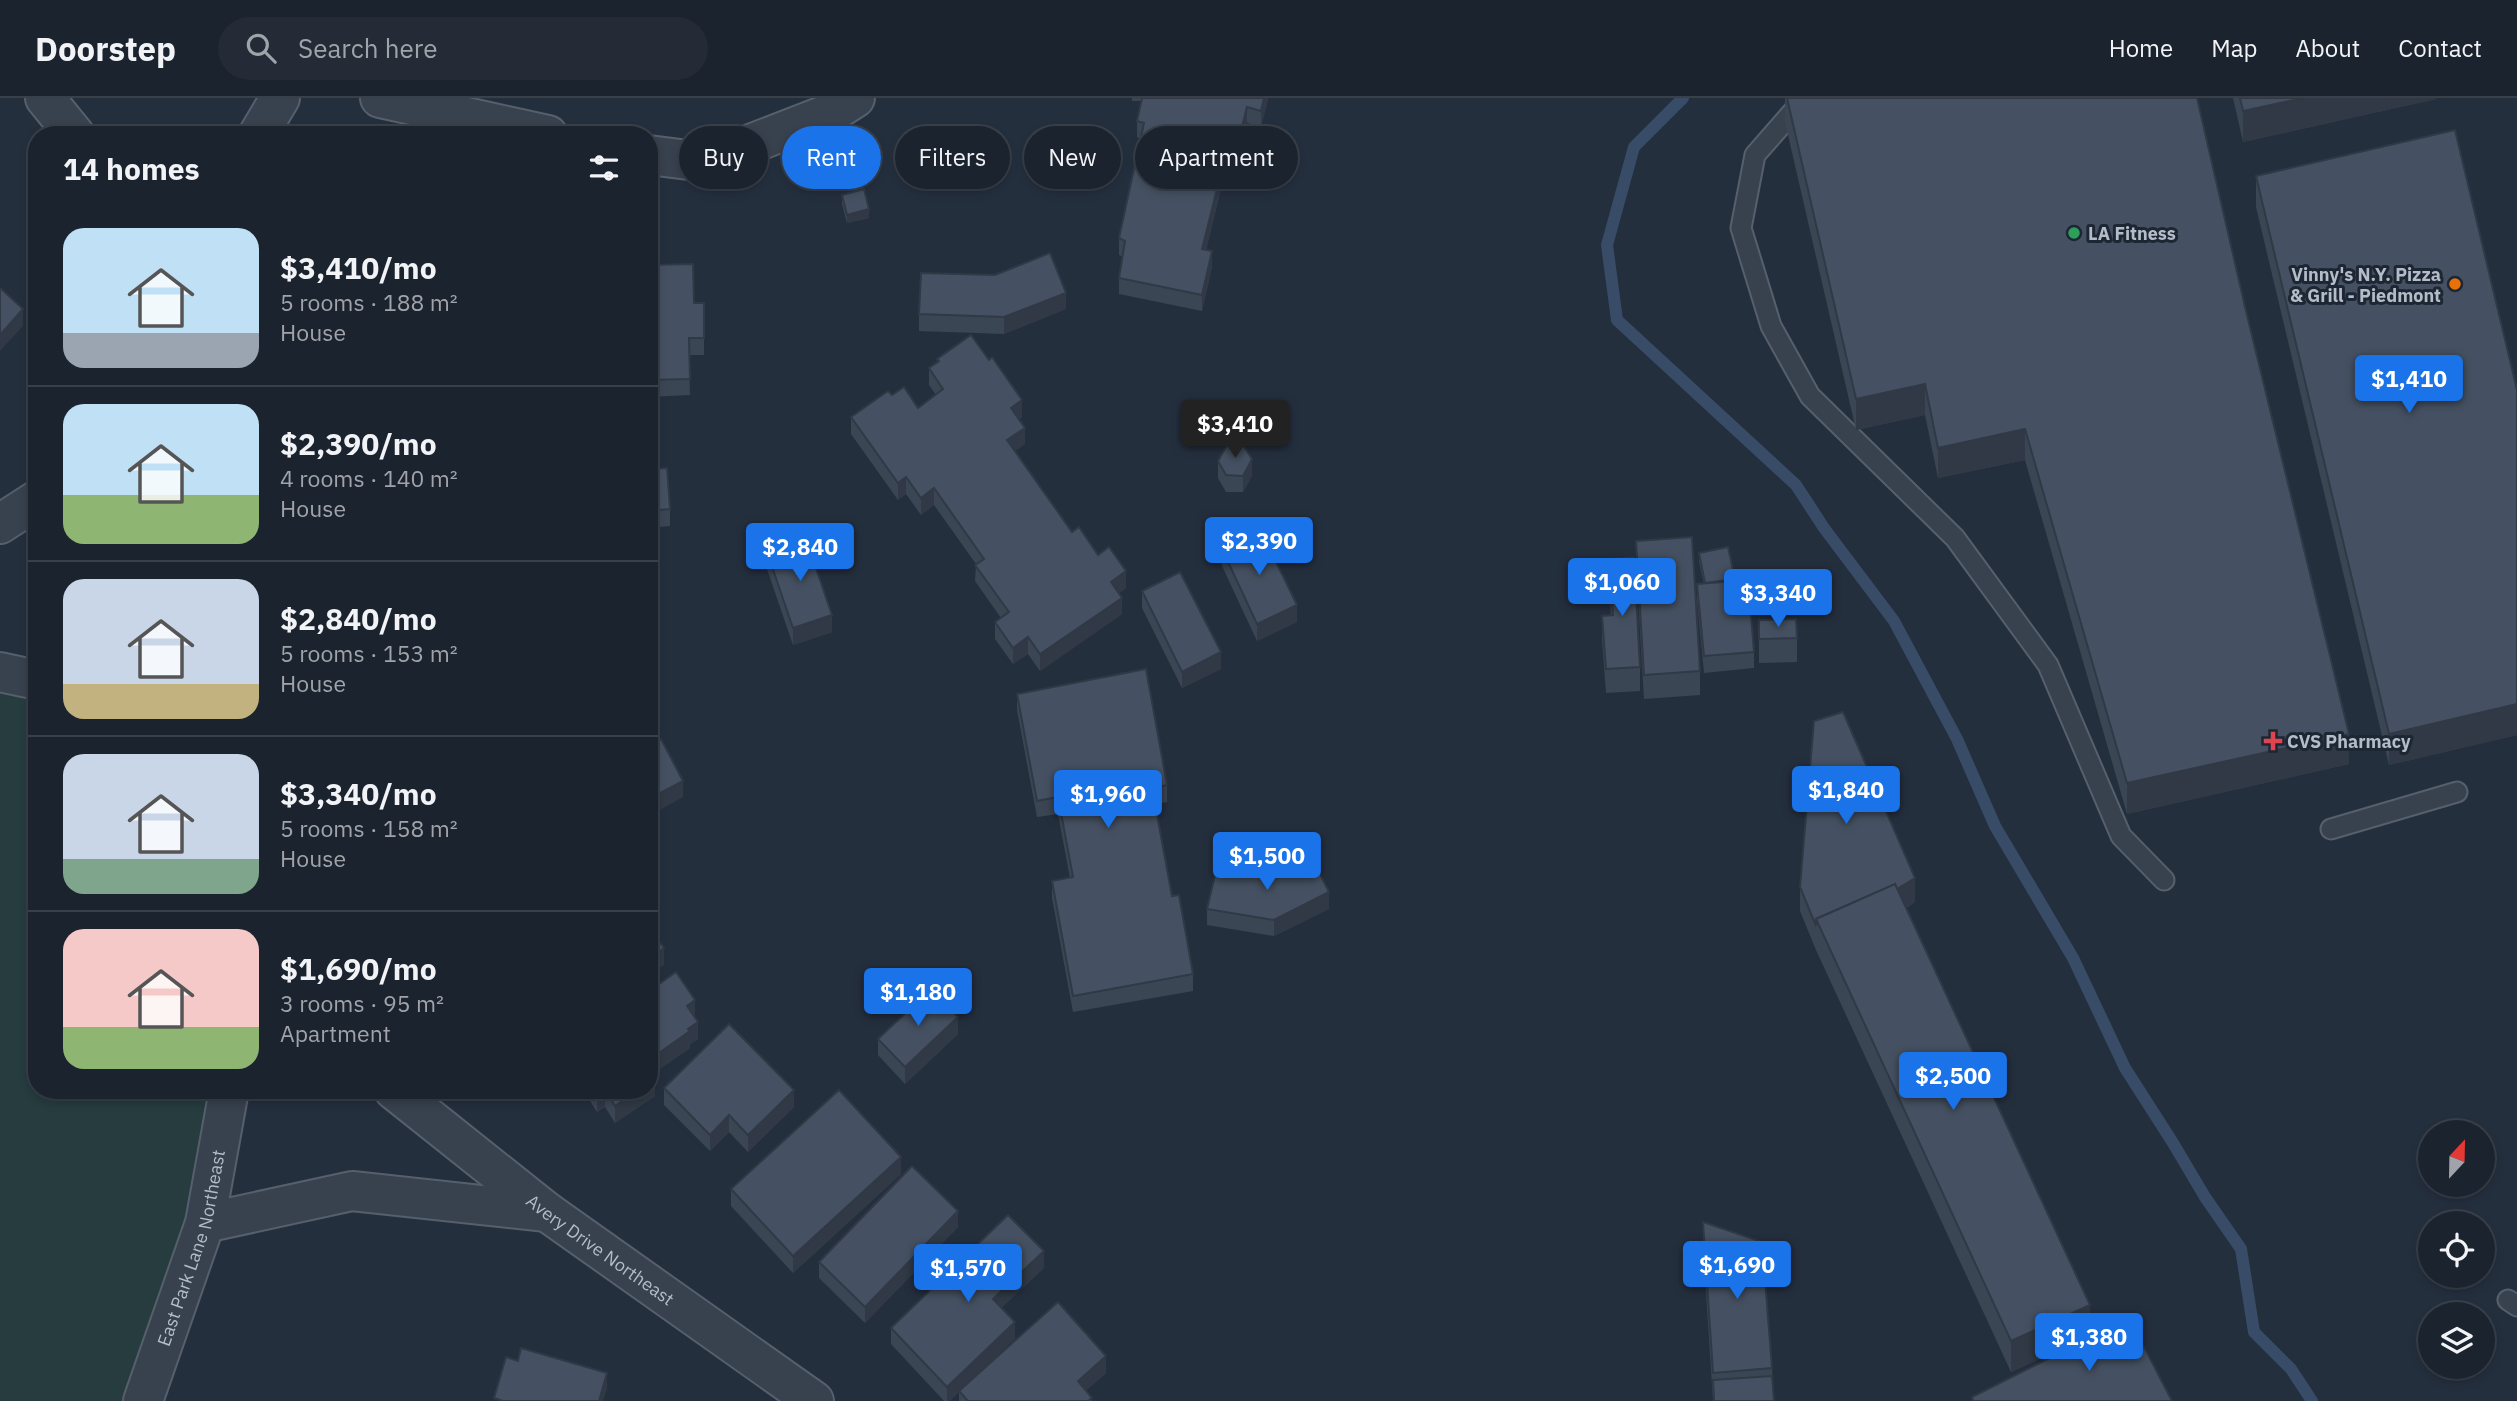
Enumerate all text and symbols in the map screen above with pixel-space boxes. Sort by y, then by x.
search box [218,17,708,80]
text: Doorstep [35,27,176,70]
icon: search [242,29,280,67]
text: Search here [298,31,437,65]
text: Home [2109,32,2173,64]
text: Map [2211,32,2257,64]
text: About [2295,32,2360,64]
text: Contact [2398,32,2482,64]
chip: Buy [679,126,768,189]
chip: Rent [782,126,881,189]
chip: Filters [895,126,1010,189]
chip: New [1024,126,1121,189]
chip: Apartment [1135,126,1298,189]
text: 14 homes [63,149,200,188]
icon: filters [585,149,623,187]
place label: LA Fitness [2088,222,2176,245]
marker: LA Fitness [2066,225,2082,241]
text: $3,410/mo [280,248,437,287]
icon: home [119,256,203,340]
place label: Vinny's N.Y. Pizza & Grill - Piedmont [2290,263,2441,307]
marker: Vinny's N.Y. Pizza & Grill - Piedmont [2447,276,2463,292]
text: 5 rooms · 188 m² [280,287,458,317]
text: House [280,317,346,347]
pin: $1,410 [2352,356,2466,415]
text: $1,410 [2371,363,2447,393]
pin: $3,410 [1178,400,1292,460]
text: $3,410 [1197,408,1273,438]
text: $2,390/mo [280,424,437,463]
icon: home [119,432,203,516]
text: 4 rooms · 140 m² [280,463,458,493]
text: House [280,493,346,523]
pin: $2,390 [1202,518,1316,577]
pin: $2,840 [743,524,857,583]
text: $2,390 [1221,525,1297,555]
text: $2,840 [762,531,838,561]
pin: $1,060 [1565,559,1679,618]
text: $1,060 [1584,566,1660,596]
pin: $3,340 [1721,570,1835,629]
text: $3,340 [1740,577,1816,607]
text: $2,840/mo [280,599,437,638]
icon: home [119,607,203,691]
text: 5 rooms · 153 m² [280,638,458,668]
text: House [280,668,346,698]
place label: CVS Pharmacy [2287,730,2411,753]
marker: CVS Pharmacy [2265,733,2281,749]
pin: $1,840 [1789,766,1903,826]
pin: $1,960 [1051,770,1165,830]
text: $3,340/mo [280,774,437,813]
text: $1,840 [1808,774,1884,804]
text: $1,960 [1070,778,1146,808]
icon: home [119,782,203,866]
text: 5 rooms · 158 m² [280,813,458,843]
pin: $1,500 [1210,832,1324,892]
text: $1,500 [1229,840,1305,870]
text: House [280,843,346,873]
text: $1,690/mo [280,949,437,988]
icon: home [119,957,203,1041]
pin: $1,180 [861,968,975,1028]
text: $1,180 [880,976,956,1006]
text: 3 rooms · 95 m² [280,988,444,1018]
text: Apartment [280,1018,391,1048]
pin: $2,500 [1896,1052,2010,1112]
text: $2,500 [1915,1060,1991,1090]
north arrow [2418,1120,2496,1197]
map controls [2418,1120,2495,1379]
street label: East Park Lane Northeast [152,1148,230,1349]
street label: Avery Drive Northeast [522,1189,679,1310]
button: locate [2418,1211,2495,1288]
pin: $1,690 [1680,1242,1794,1301]
pin: $1,570 [911,1244,1025,1304]
text: $1,690 [1699,1249,1775,1279]
text: $1,570 [930,1252,1006,1282]
button: layers [2418,1302,2495,1379]
pin: $1,380 [2032,1314,2146,1373]
text: $1,380 [2051,1321,2127,1351]

